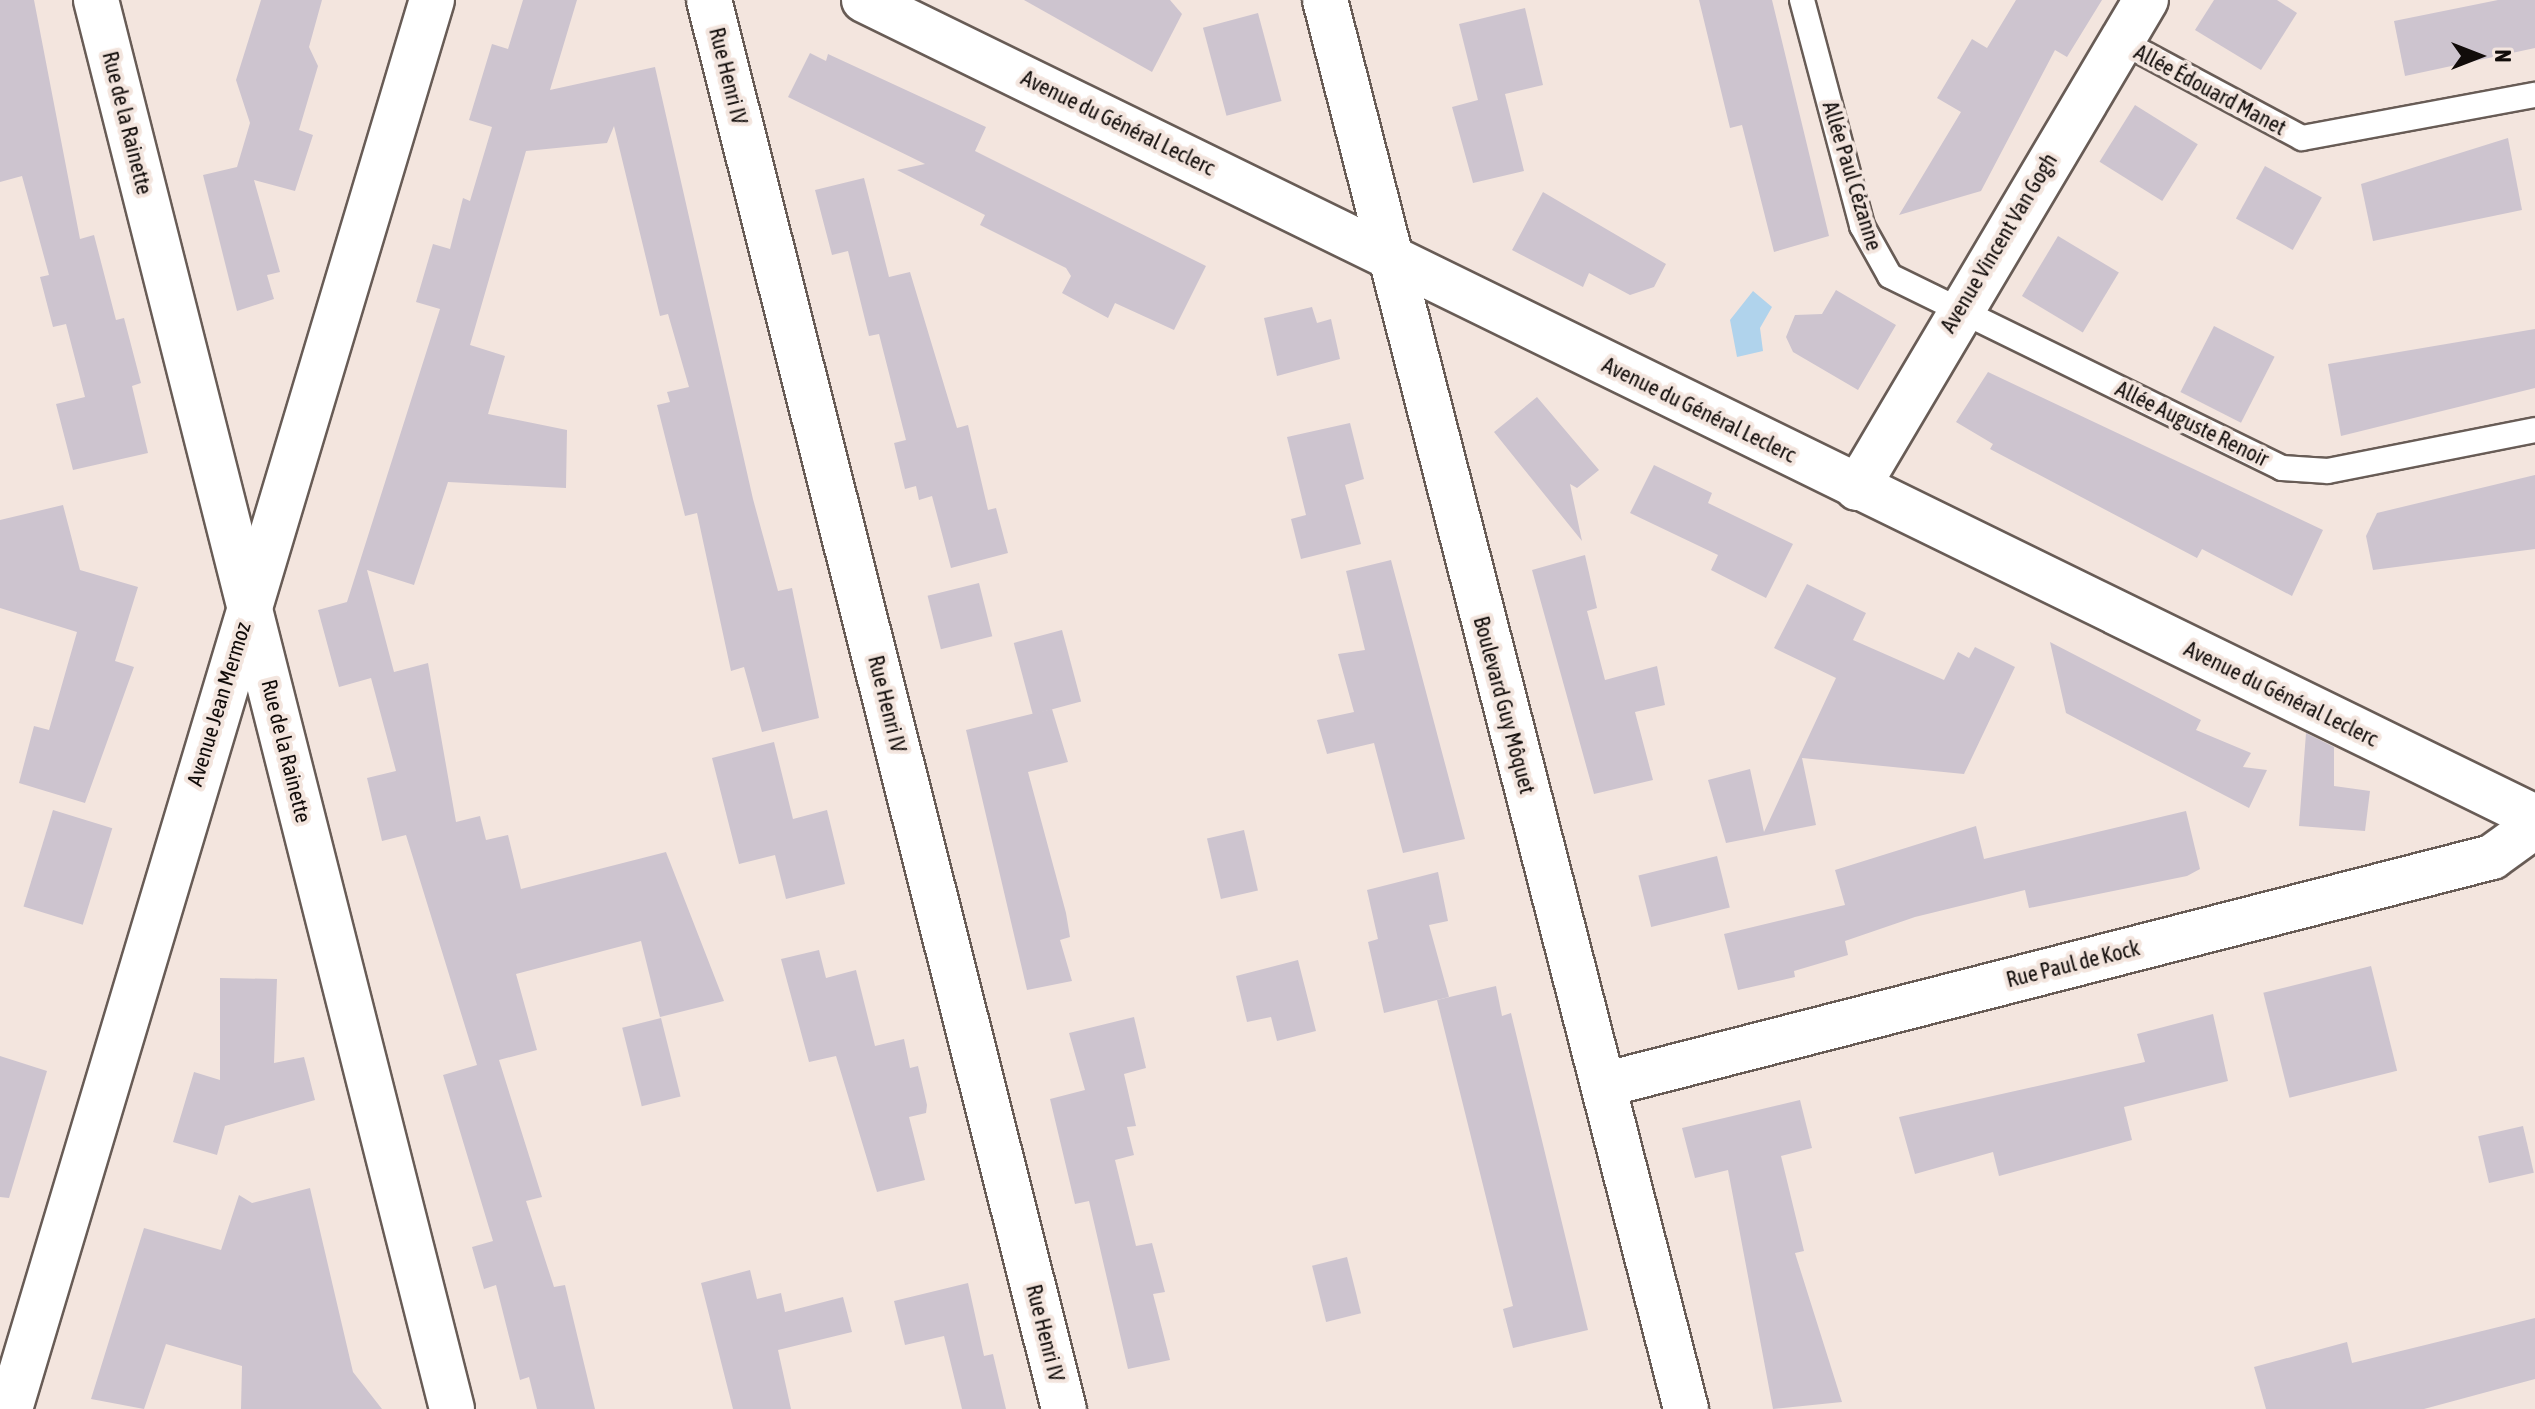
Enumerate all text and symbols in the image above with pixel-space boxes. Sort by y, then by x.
north arrow [2439,16,2519,96]
street label: Rue Henri IV [703,25,753,127]
street label: Allée Édouard Manet [2130,39,2290,141]
street label: Rue de la Rainette [96,49,158,197]
text: N [2490,50,2516,62]
street label: Avenue du Général Leclerc [1017,65,1219,181]
street label: Allée Paul Cézanne [1817,98,1887,254]
street label: Avenue Vincent Van Gogh [1935,148,2063,338]
street label: Avenue du Général Leclerc [1598,352,1800,468]
street label: Allée Auguste Renoir [2111,376,2273,472]
street label: Boulevard Guy Môquet [1468,613,1540,797]
street label: Avenue Jean Mermoz [182,619,256,789]
street label: Avenue du Général Leclerc [2180,636,2382,752]
street label: Rue Henri IV [862,653,912,755]
street label: Rue de la Rainette [255,677,317,825]
street label: Rue Paul de Kock [2004,935,2142,993]
street label: Rue Henri IV [1020,1282,1070,1384]

